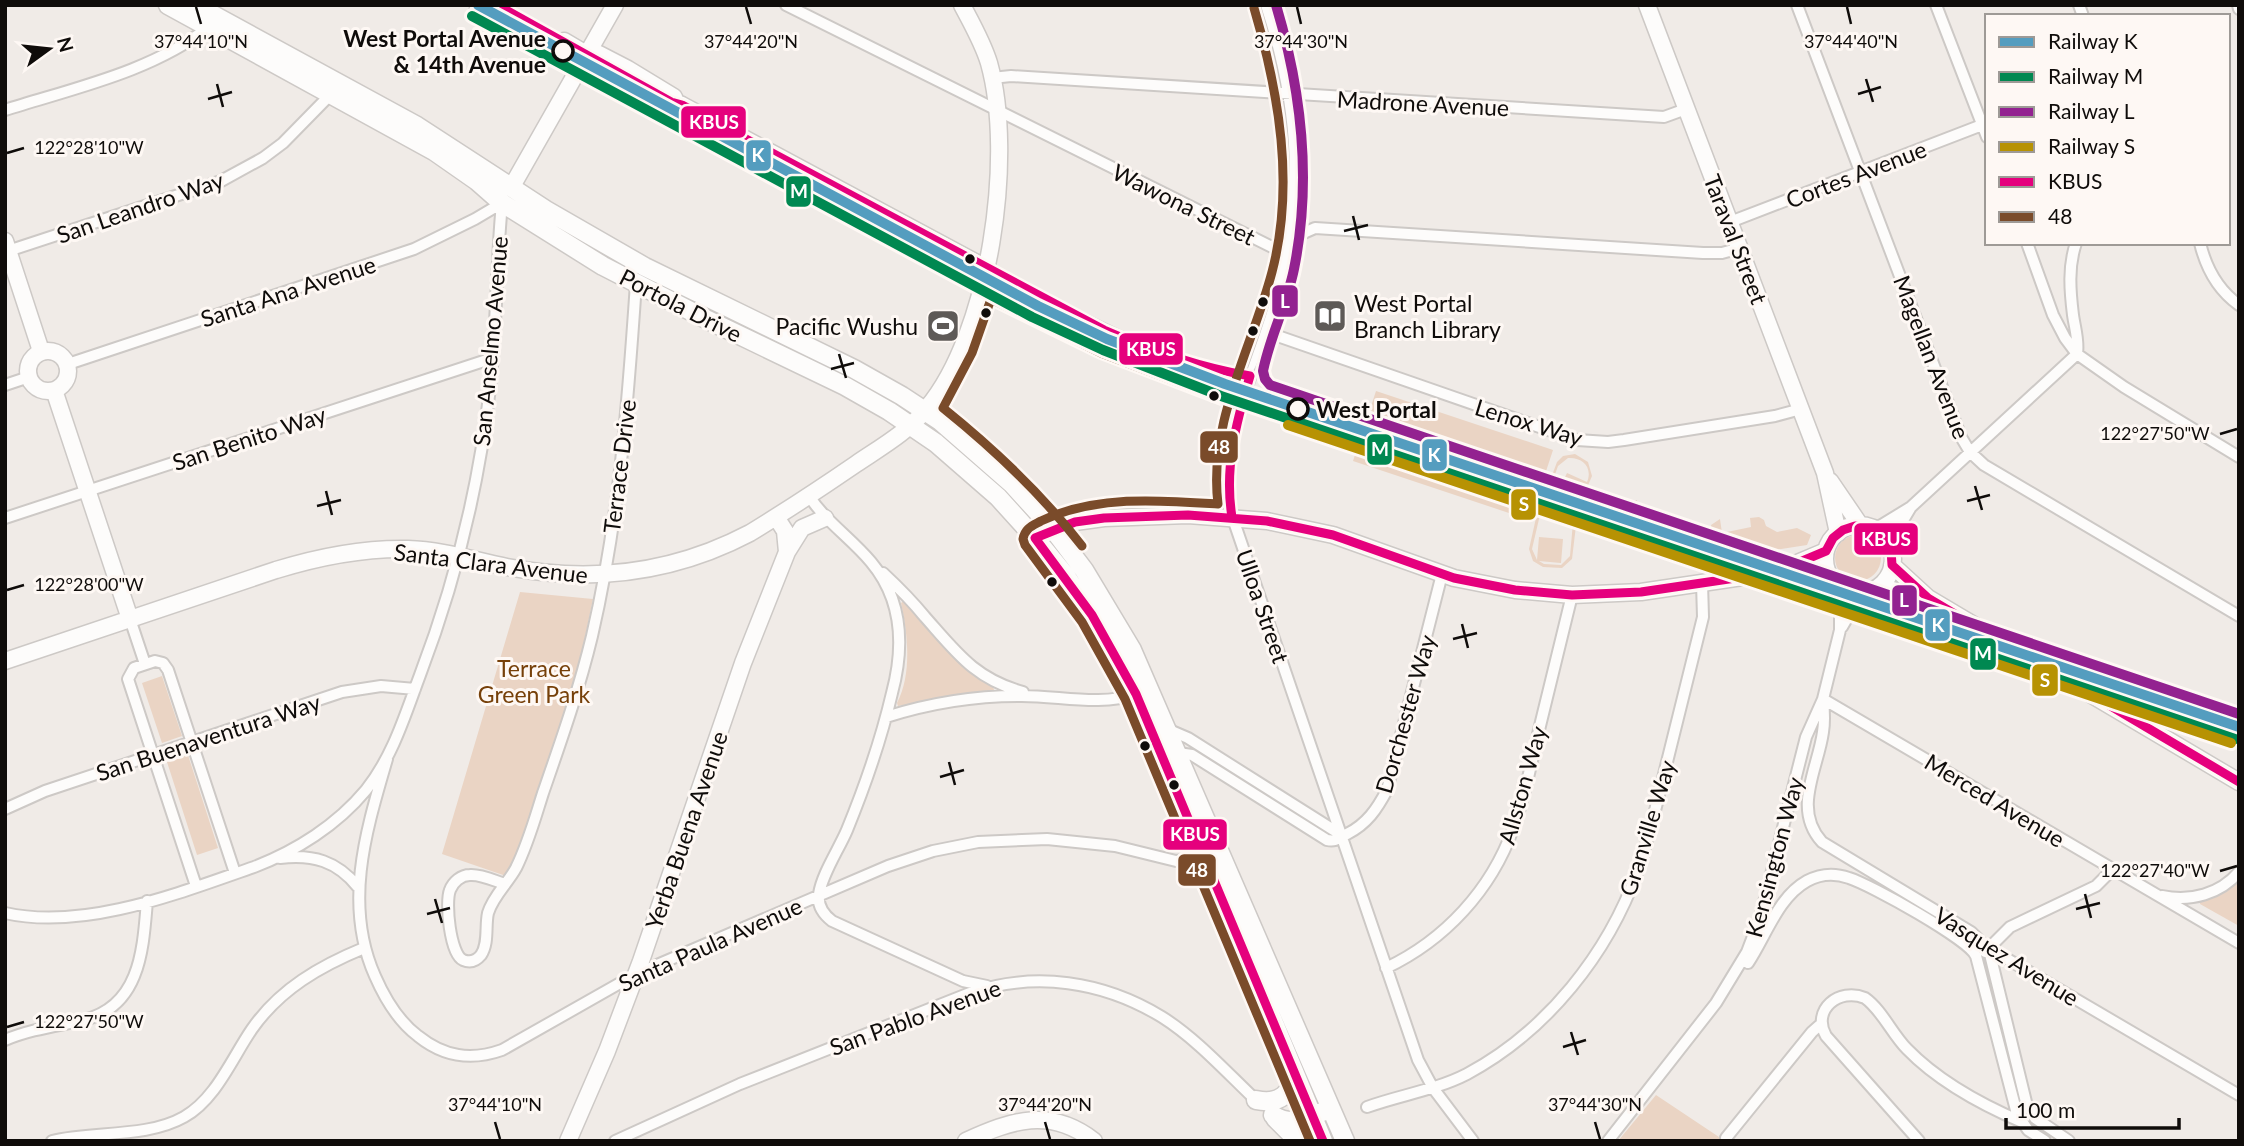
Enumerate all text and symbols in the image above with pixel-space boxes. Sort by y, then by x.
north arrow [14,14,84,84]
legend [1985,14,2230,245]
place label: West Portal Avenue & 14th Avenue [343,24,546,78]
text: Railway K [2048,28,2138,53]
text: 37°44'10"N [154,30,248,52]
text: 37°44'20"N [704,30,798,52]
text: 37°44'30"N [1254,30,1348,52]
text: 37°44'40"N [1804,30,1898,52]
text: N [53,34,79,55]
marker: West Portal Avenue & 14th Avenue [552,40,574,62]
text: Railway M [2048,63,2143,88]
street label: Madrone Avenue [1336,85,1510,121]
text: Railway L [2048,98,2135,123]
line badge: KBUS [680,105,747,139]
text: KBUS [689,110,739,133]
text: Railway S [2048,133,2135,158]
street label: Cortes Avenue [1782,134,1930,214]
text: 122°28'10"W [34,136,144,158]
line badge: K [745,139,772,172]
text: K [751,143,765,166]
street label: Wawona Street [1108,157,1261,251]
street label: San Leandro Way [53,165,227,249]
text: KBUS [2048,168,2102,193]
street label: Taraval Street [1698,170,1774,309]
line badge: M [785,175,812,208]
text: M [790,179,808,202]
text: 48 [2048,203,2072,228]
street label: San Anselmo Avenue [467,235,513,447]
street label: Santa Ana Avenue [197,250,379,332]
unlabelled marker [963,252,977,266]
street label: Portola Drive [615,262,747,348]
street label: Magellan Avenue [1888,271,1976,443]
line badge: L [1271,284,1299,318]
text: L [1280,289,1290,312]
place label: West Portal Branch Library [1354,289,1501,343]
unlabelled marker [1256,295,1270,309]
library icon: West Portal Branch Library [1311,297,1349,335]
unlabelled marker [979,306,993,320]
sports icon: Pacific Wushu [924,307,962,345]
place label: Pacific Wushu [776,312,918,340]
unlabelled marker [1246,324,1260,338]
line badge: KBUS [1118,332,1184,366]
text: KBUS [1126,337,1176,360]
unlabelled marker [1207,389,1221,403]
street label: Lenox Way [1472,392,1586,452]
place label: West Portal [1316,395,1437,423]
street label: Terrace Drive [597,398,641,534]
marker: West Portal [1287,398,1309,420]
street label: San Benito Way [169,400,330,476]
text: 122°27'50"W [2100,422,2210,444]
line badge: 48 [1199,430,1239,464]
line badge: M [1366,433,1393,466]
text: 48 [1208,435,1230,458]
text: M [1371,437,1389,460]
line badge: K [1421,438,1448,472]
text: K [1427,443,1441,466]
line badge: S [1510,488,1537,521]
text: S [1519,492,1529,515]
line badge: KBUS [1853,522,1919,556]
text: KBUS [1861,527,1911,550]
street label: Santa Clara Avenue [392,537,590,589]
street label: Ulloa Street [1230,545,1296,667]
text: 122°28'00"W [34,573,144,595]
unlabelled marker [1045,575,1059,589]
line badge: L [1891,584,1918,617]
text: L [1899,588,1909,611]
line badge: K [1924,608,1951,642]
text: K [1931,613,1945,636]
street label: Dorchester Way [1369,631,1441,796]
line badge: M [1969,637,1997,671]
text: M [1974,641,1992,664]
park label: Terrace Green Park [478,654,591,708]
line badge: S [2031,663,2059,697]
text: S [2040,668,2050,691]
street label: San Buenaventura Way [92,687,324,787]
street label: Allston Way [1492,723,1552,847]
street label: Yerba Buena Avenue [639,727,733,933]
unlabelled marker [1138,739,1152,753]
street label: Merced Avenue [1920,747,2070,853]
street label: Granville Way [1613,757,1681,899]
street label: Kensington Way [1739,774,1809,940]
unlabelled marker [1167,778,1181,792]
line badge: KBUS [1162,818,1228,851]
text: KBUS [1170,822,1220,845]
line badge: 48 [1177,853,1217,887]
text: 48 [1186,858,1208,881]
text: 122°27'40"W [2100,859,2210,881]
street label: Santa Paula Avenue [614,891,806,997]
street label: Vasquez Avenue [1930,900,2084,1012]
street label: San Pablo Avenue [826,973,1004,1061]
text: 122°27'50"W [34,1010,144,1032]
scale bar [2006,1086,2179,1130]
text: 37°44'10"N [448,1093,542,1115]
text: 37°44'20"N [998,1093,1092,1115]
text: 37°44'30"N [1548,1093,1642,1115]
text: 100 m [2016,1097,2075,1122]

